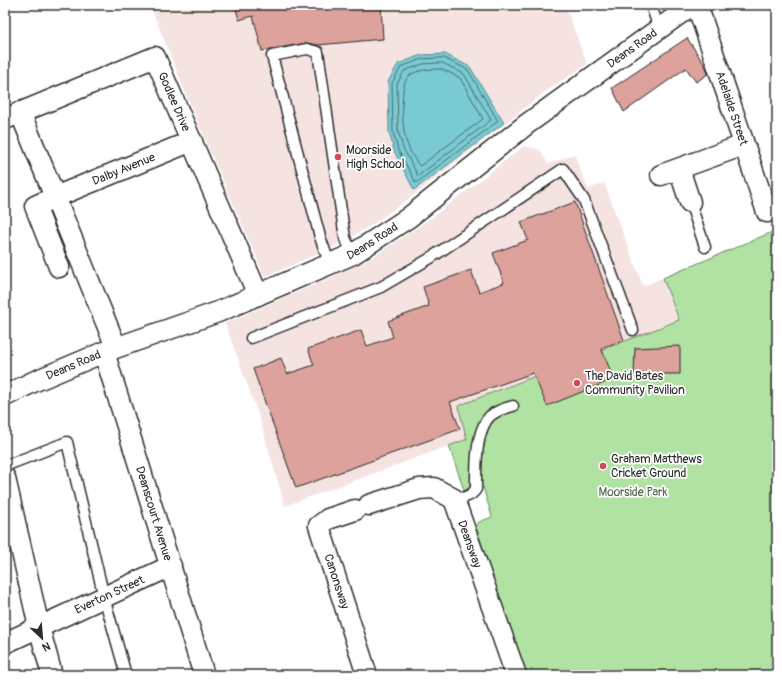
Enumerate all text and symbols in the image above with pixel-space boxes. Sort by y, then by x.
street label: Deans Road [604,25,660,71]
street label: Adelaide Street [712,69,751,147]
street label: Godlee Drive [155,70,194,134]
place label: Moorside High School [346,143,405,172]
street label: Dalby Avenue [90,149,157,189]
marker: Moorside High School [333,152,343,162]
street label: Deans Road [344,219,401,263]
street label: Deans Road [44,347,103,383]
place label: The David Bates Community Pavilion [585,369,685,398]
marker: The David Bates Community Pavilion [572,378,582,388]
place label: Graham Matthews Cricket Ground [611,452,702,481]
marker: Graham Matthews Cricket Ground [598,461,608,471]
street label: Deanscourt Avenue [132,464,176,563]
park label: Moorside Park [599,485,667,500]
street label: Deansway [455,518,485,570]
street label: Canonsway [321,552,353,611]
street label: Everton Street [72,572,147,617]
north arrow [22,618,62,658]
text: N [39,639,52,654]

